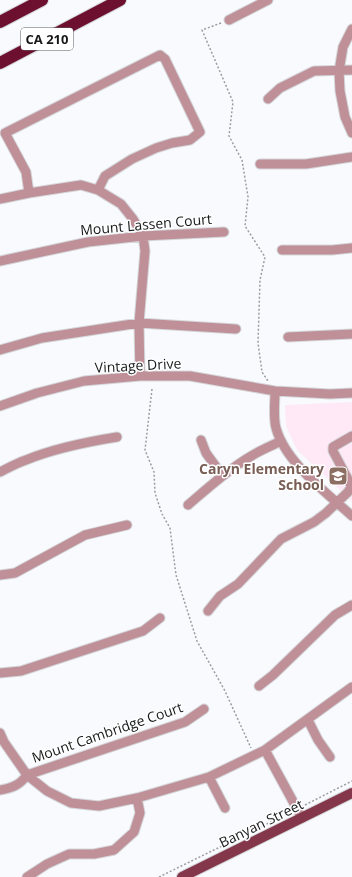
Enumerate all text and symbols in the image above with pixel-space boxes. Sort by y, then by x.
road number: CA 210 [21,28,73,50]
street label: Mount Lassen Court [79,209,213,239]
street label: Vintage Drive [94,353,182,377]
place label: Caryn Elementary School [199,459,324,494]
school or university icon: Caryn Elementary School [327,465,349,487]
street label: Mount Cambridge Court [29,697,185,767]
street label: Banyan Street [216,794,306,852]

